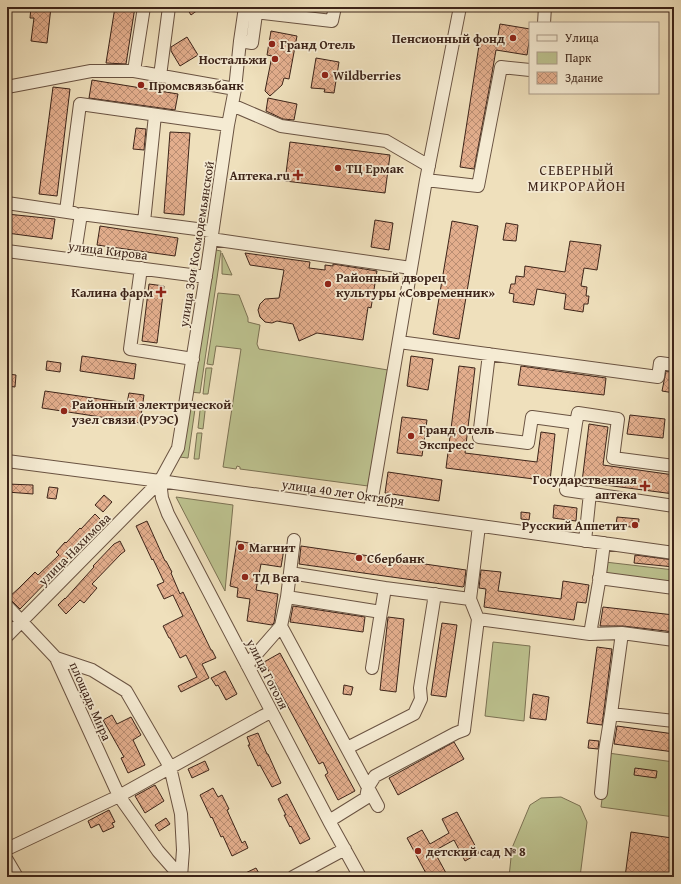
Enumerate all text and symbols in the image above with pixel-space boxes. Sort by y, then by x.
legend [529,22,659,94]
place label: Пенсионный фонд [392,29,505,48]
text: Улица [565,29,599,46]
marker: Пенсионный фонд [508,33,518,43]
place label: Гранд Отель [280,35,356,54]
marker: Гранд Отель [267,39,277,49]
text: Парк [565,49,592,66]
place label: Ностальжи [199,50,267,69]
marker: Ностальжи [270,54,280,64]
place label: Wildberries [333,66,401,85]
text: Здание [565,69,604,86]
marker: Wildberries [320,70,330,80]
place label: Промсвязьбанк [149,76,244,95]
marker: Промсвязьбанк [136,80,146,90]
street label: улица Зои Космодемьянской [174,159,219,329]
place label: ТЦ Ермак [346,159,404,178]
district label: СЕВЕРНЫЙ МИКРОРАЙОН [528,160,626,196]
marker: ТЦ Ермак [333,163,343,173]
place label: Аптека.ru [229,166,291,185]
marker: Аптека.ru [293,170,303,180]
street label: улица Кирова [66,236,150,265]
place label: Районный дворец культуры «Современник» [336,268,495,302]
marker: Районный дворец культуры «Современник» [323,279,333,289]
place label: Калина фарм [71,283,153,302]
marker: Калина фарм [156,287,166,297]
place label: Районный электрической узел связи (РУЭС) [71,395,231,429]
marker: Районный электрической узел связи (РУЭС) [59,406,69,416]
place label: Гранд Отель Экспресс [419,420,495,454]
marker: Гранд Отель Экспресс [406,431,416,441]
place label: Государственная аптека [533,470,637,504]
street label: улица 40 лет Октября [279,474,406,511]
marker: Государственная аптека [640,481,650,491]
street label: улица Нахимова [33,508,115,591]
place label: Русский Аппетит [522,516,627,535]
marker: Русский Аппетит [630,520,640,530]
place label: Магнит [249,538,296,557]
marker: Магнит [236,542,246,552]
place label: Сбербанк [367,549,425,568]
marker: Сбербанк [354,553,364,563]
place label: ТД Вега [253,568,300,587]
marker: ТД Вега [240,572,250,582]
street label: улица Гоголя [241,635,294,713]
street label: площадь Мира [65,659,117,744]
place label: детский сад № 8 [426,842,526,861]
marker: детский сад № 8 [413,846,423,856]

